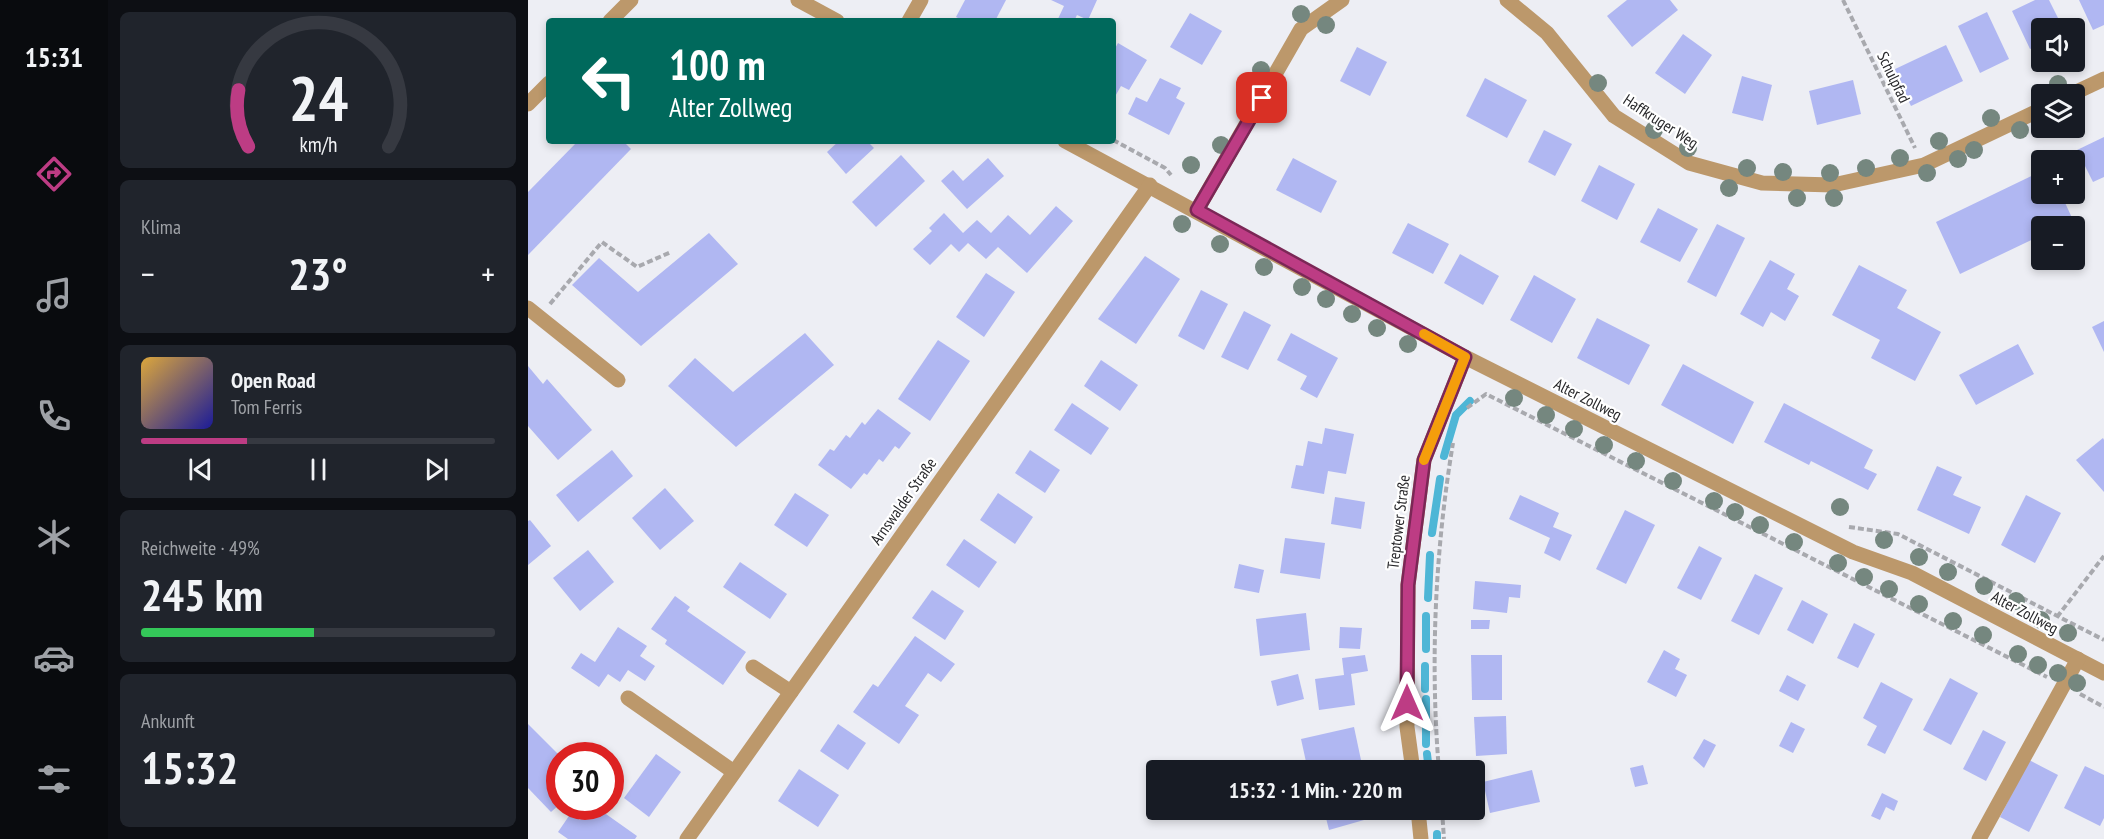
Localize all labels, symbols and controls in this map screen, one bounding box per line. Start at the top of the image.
map controls [2031,18,2085,270]
button: sound [2031,18,2085,72]
text: 100 m [669,37,766,92]
text: 15:31 [25,40,83,74]
icon: left [570,42,648,120]
street label: Schulpfad [1873,48,1915,106]
text: 24 [288,57,348,138]
pin [1236,72,1287,123]
icon: arrive [1245,81,1278,114]
button: layers [2031,84,2085,138]
street label: Haffkruger Weg [1620,89,1702,153]
text: Alter Zollweg [669,90,792,124]
text: km/h [299,130,337,158]
button: + [2031,150,2085,204]
icon: directions [33,153,75,195]
text: Klima [141,214,181,240]
button: − [2031,216,2085,270]
text: 23° [288,244,348,302]
text: − [141,252,155,295]
text: + [481,252,495,295]
icon: music [33,274,75,316]
text: Open Road [231,366,316,394]
street label: Alter Zollweg [1551,373,1625,425]
text: Tom Ferris [231,394,302,420]
icon: phone [33,395,75,437]
icon: previous [184,453,217,486]
icon: pause [302,453,335,486]
icon: next [420,453,453,486]
street label: Arnswalder Straße [866,454,940,548]
street label: Treptower Straße [1382,474,1414,570]
icon: climate [33,516,75,558]
text: Reichweite · 49% [141,535,260,561]
text: 245 km [141,565,263,623]
street label: Alter Zollweg [1988,586,2062,638]
icon: car [33,637,75,679]
position arrow [1375,671,1439,735]
text: Ankunft [141,708,195,734]
text: 15:32 [141,738,238,796]
speed limit sign: 30 [546,742,624,820]
icon: filters [33,758,75,800]
text: 15:32 · 1 Min. · 220 m [1229,776,1402,804]

